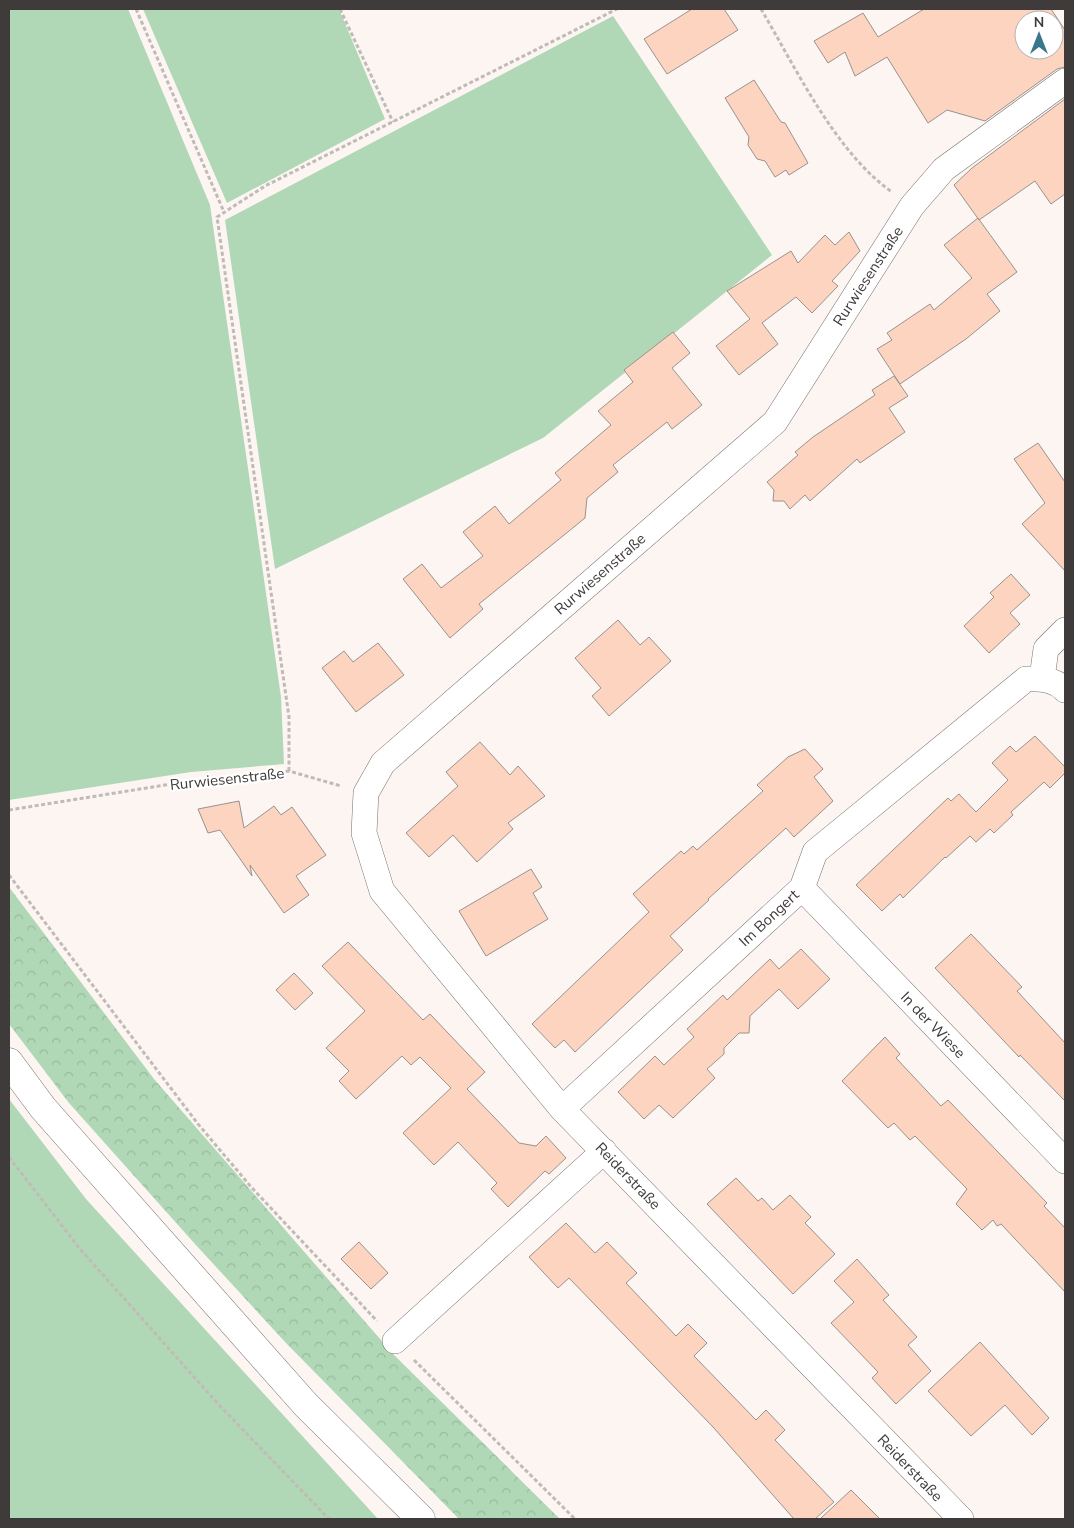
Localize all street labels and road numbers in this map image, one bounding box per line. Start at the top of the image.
street label: Rurwiesenstraße [828,222,908,330]
street label: Rurwiesenstraße [550,529,650,619]
street label: Rurwiesenstraße [169,763,285,795]
street label: Im Bongert [735,884,804,951]
street label: In der Wiese [896,987,970,1063]
street label: Reiderstraße [591,1138,665,1214]
street label: Reiderstraße [873,1430,947,1506]

